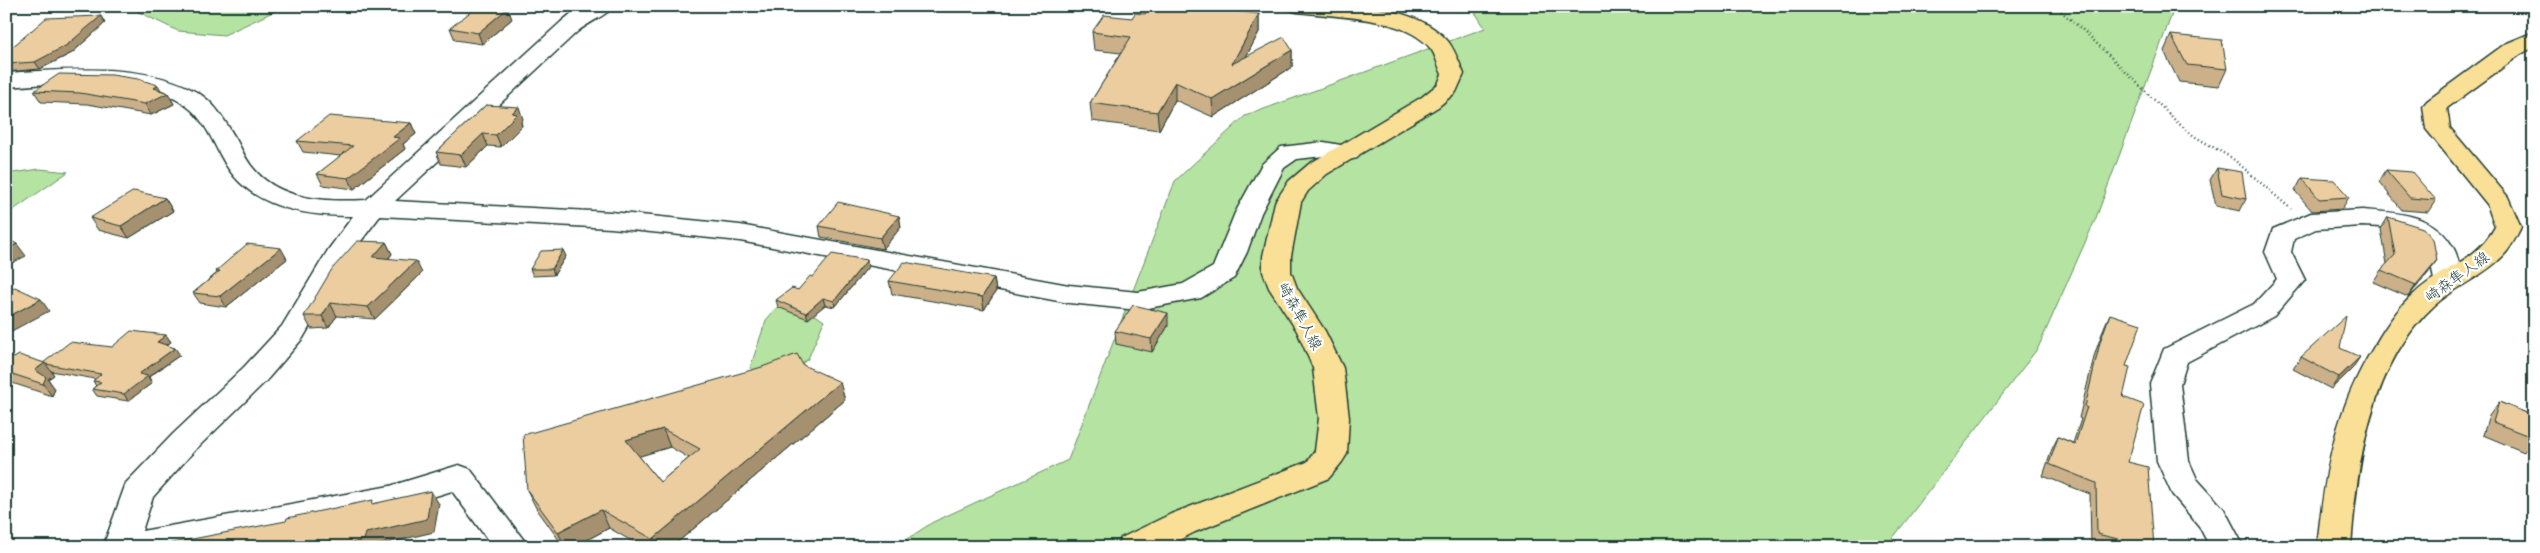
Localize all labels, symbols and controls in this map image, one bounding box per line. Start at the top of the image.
street label: 崎森隼人線 [2421,248,2493,306]
street label: 崎森隼人線 [1274,279,1326,353]

